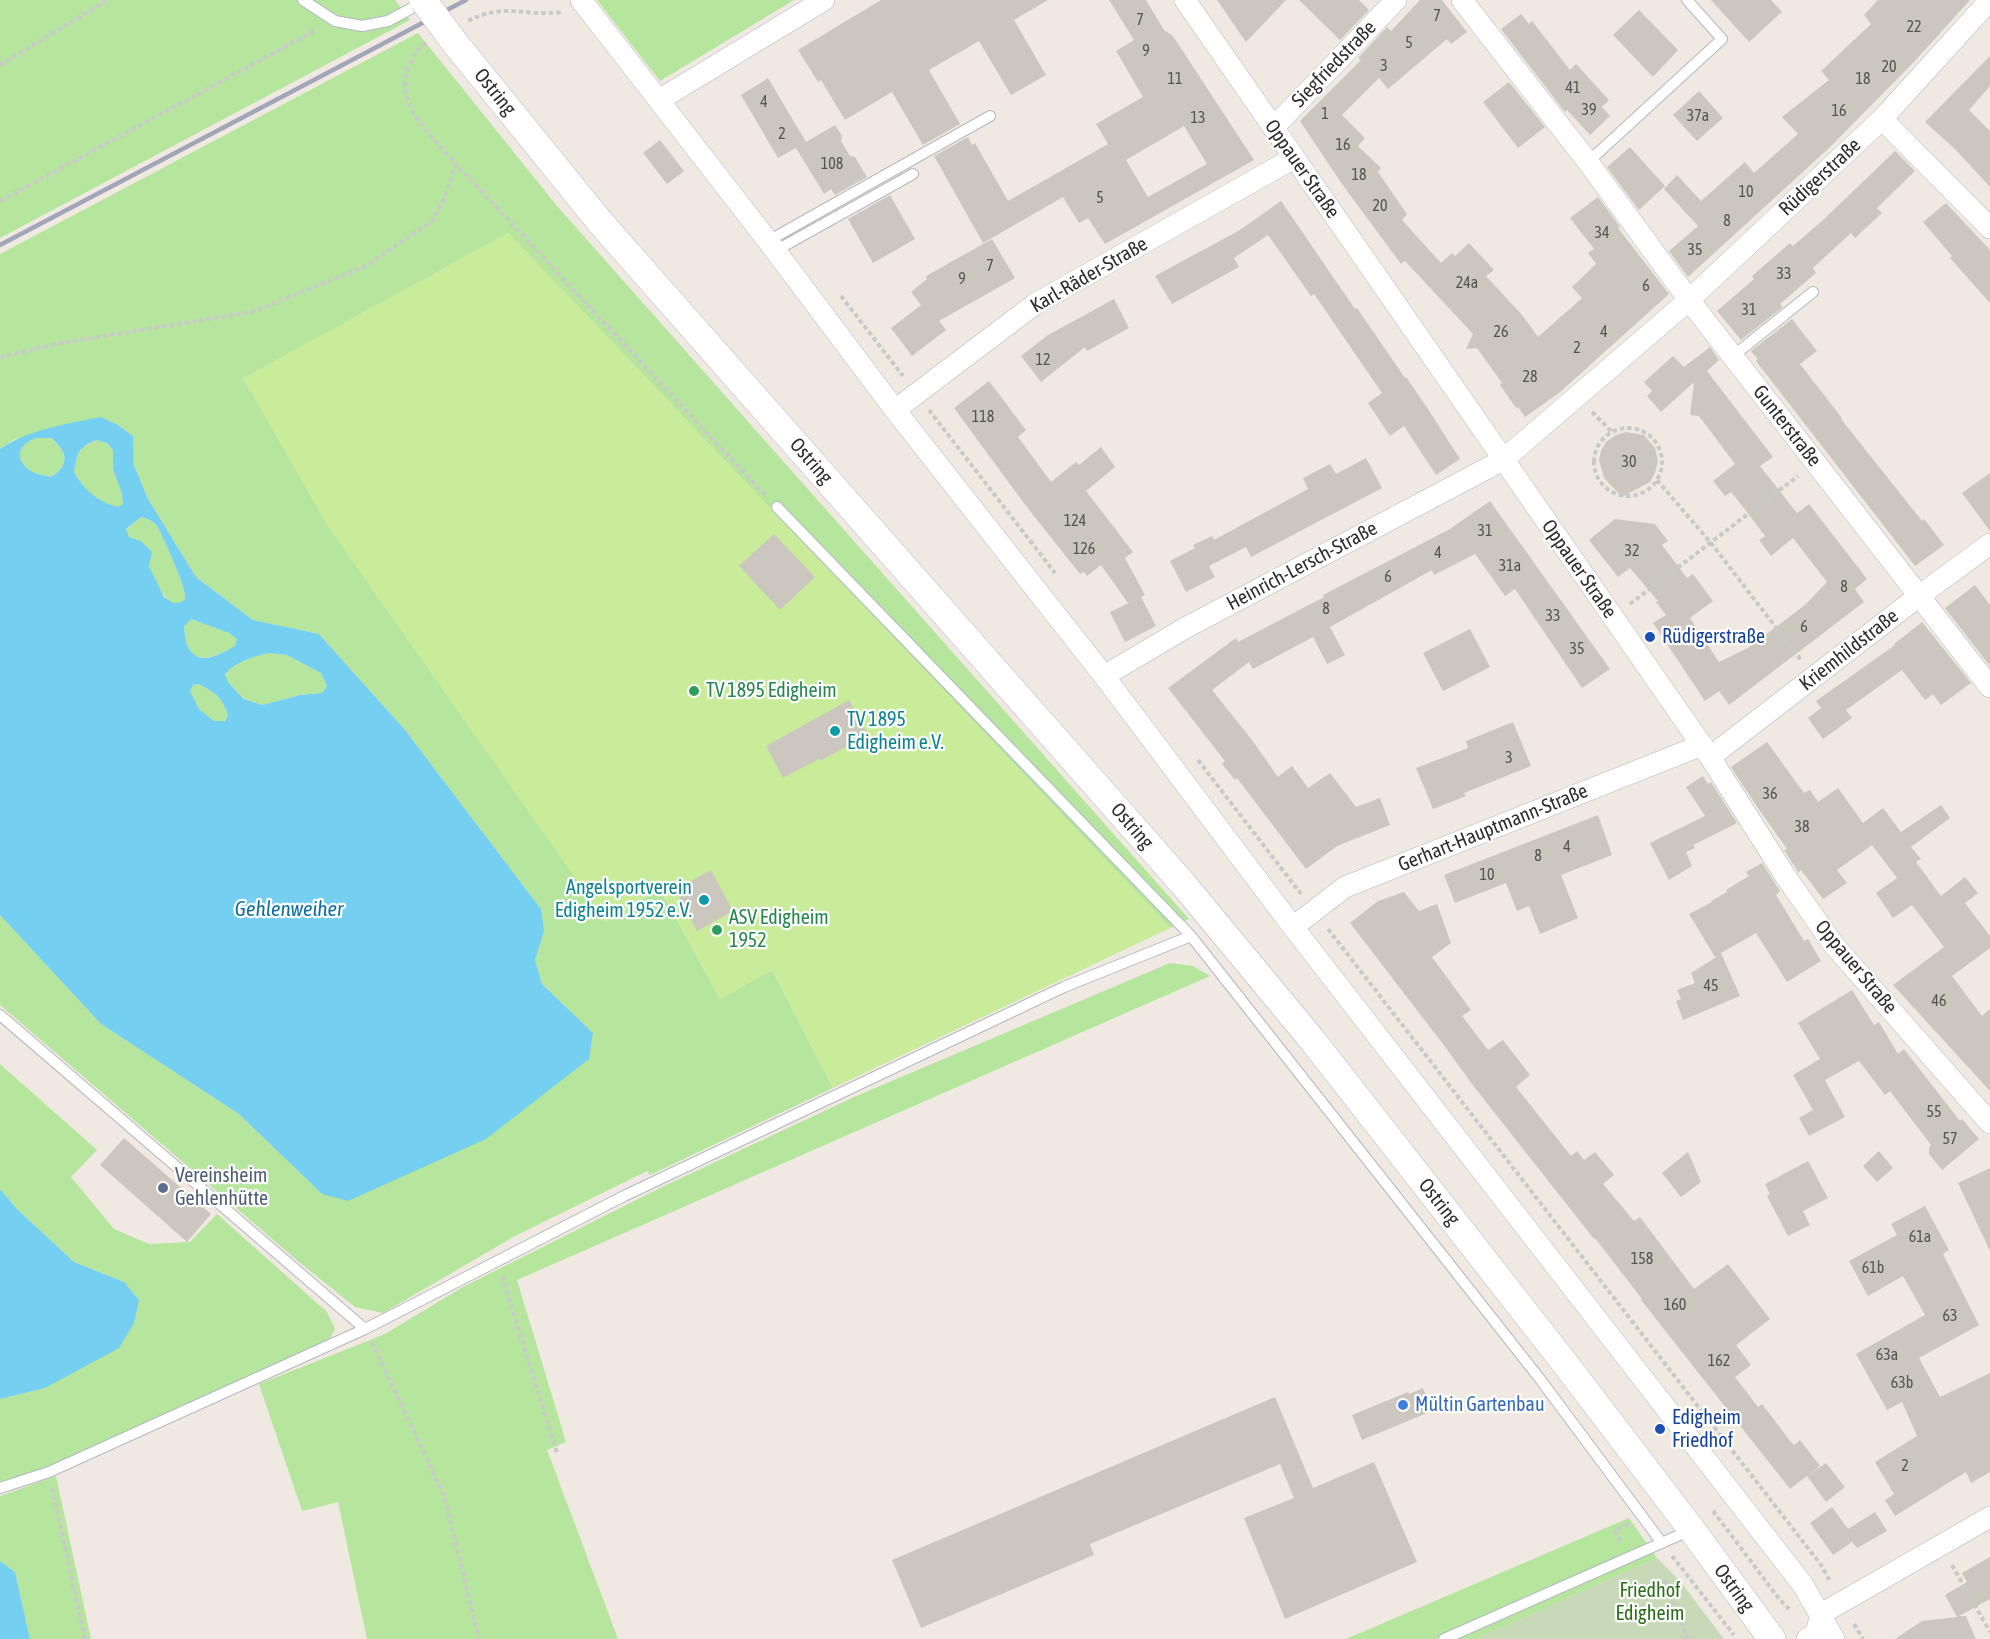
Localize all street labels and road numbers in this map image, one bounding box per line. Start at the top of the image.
street label: Siegfriedstraße [1287,16,1381,112]
street label: Ostring [469,64,521,120]
street label: Oppauer Straße [1259,115,1345,223]
street label: Rüdigerstraße [1774,133,1866,221]
street label: Karl-Räder-Straße [1026,232,1152,318]
street label: Gunterstraße [1748,381,1826,471]
street label: Ostring [784,433,838,489]
street label: Oppauer Straße [1536,515,1622,623]
street label: Heinrich-Lersch-Straße [1223,516,1381,616]
street label: Kriemhildstraße [1795,604,1903,696]
street label: Gerhart-Hauptmann-Straße [1395,779,1591,877]
street label: Ostring [1105,798,1159,854]
street label: Oppauer Straße [1810,915,1902,1019]
street label: Ostring [1413,1174,1465,1230]
street label: Ostring [1709,1559,1759,1617]

